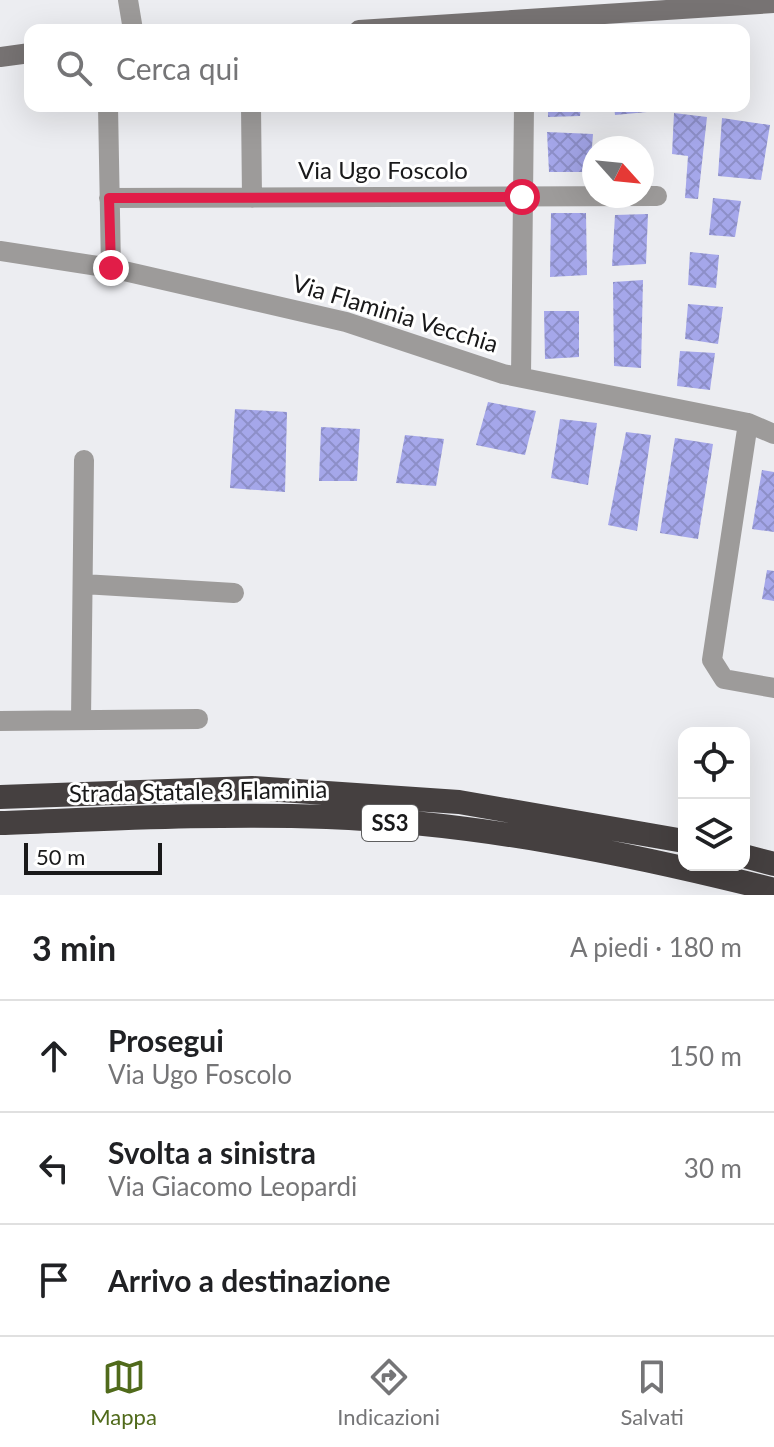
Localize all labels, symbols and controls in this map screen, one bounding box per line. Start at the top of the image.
search box [24,24,750,112]
icon: search [52,46,96,90]
text: Cerca qui [116,50,240,86]
north arrow [582,136,654,208]
street label: Via Ugo Foscolo [298,155,468,184]
route start [504,179,540,215]
route end [93,250,129,286]
street label: Via Flaminia Vecchia [289,267,502,358]
map controls [678,727,750,871]
button: locate [678,727,750,799]
street label: Strada Statale 3 Flaminia [68,774,327,807]
button: layers [678,799,750,871]
road number: SS3 [362,805,418,841]
scale bar [24,839,162,875]
text: 50 m [36,843,85,870]
text: 3 min [32,927,116,968]
text: A piedi · 180 m [570,931,742,963]
text: Prosegui [108,1022,224,1058]
icon: ahead [32,1034,76,1078]
text: 150 m [669,1040,742,1072]
text: Via Ugo Foscolo [108,1058,292,1090]
text: Svolta a sinistra [108,1134,316,1170]
icon: left [32,1146,76,1190]
text: 30 m [684,1152,742,1184]
text: Via Giacomo Leopardi [108,1170,357,1202]
icon: arrive [32,1258,76,1302]
text: Arrivo a destinazione [108,1262,390,1298]
tab: Mappa [90,1355,157,1430]
tab: Indicazioni [337,1355,440,1430]
tab: Salvati [620,1355,684,1430]

